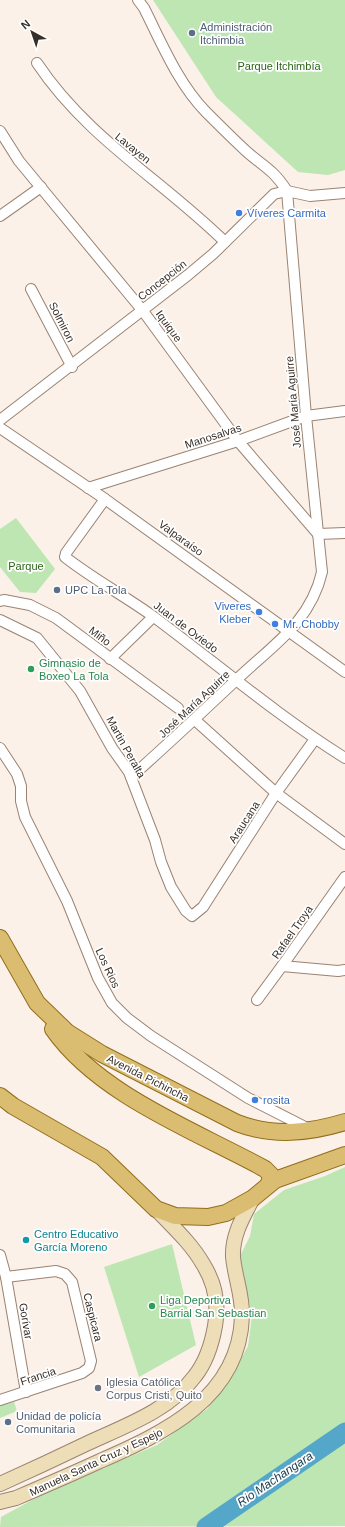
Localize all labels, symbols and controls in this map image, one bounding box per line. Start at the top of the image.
north arrow [12,12,52,52]
text: N [19,17,33,31]
place label: Administración Itchimbia [200,21,272,46]
marker: Administración Itchimbia [187,28,197,38]
park label: Parque Itchimbía [237,60,321,72]
street label: Lavayen [113,130,153,166]
place label: Víveres Carmita [247,207,327,219]
marker: Víveres Carmita [234,208,244,218]
street label: Concepción [135,257,189,303]
street label: Solmiron [47,300,77,344]
street label: Iquique [154,308,184,344]
street label: José María Aguirre [283,355,303,449]
street label: Manosalvas [183,421,243,451]
street label: Valparaíso [157,518,205,558]
park label: Parque [8,560,44,572]
place label: UPC La Tola [65,584,127,596]
marker: UPC La Tola [52,585,62,595]
street label: Juan de Oviedo [152,599,220,655]
place label: Viveres Kleber [215,600,251,625]
marker: Viveres Kleber [254,607,264,617]
place label: Mr. Chobby [283,618,340,630]
marker: Mr. Chobby [270,619,280,629]
street label: Miño [87,624,113,648]
place label: Gimnasio de Boxeo La Tola [39,657,109,682]
marker: Gimnasio de Boxeo La Tola [26,664,36,674]
street label: José María Aguirre [156,668,232,740]
street label: Martin Peralta [104,714,148,781]
street label: Araucana [226,798,262,845]
street label: Rafael Troya [269,902,315,961]
street label: Los Rios [94,946,123,990]
street label: Avenida Pichincha [105,1052,192,1104]
place label: rosita [263,1094,291,1106]
marker: rosita [250,1095,260,1105]
place label: Centro Educativo García Moreno [34,1228,118,1253]
marker: Centro Educativo García Moreno [21,1235,31,1245]
street label: Caspicara [81,1292,105,1343]
place label: Liga Deportiva Barrial San Sebastian [160,1294,266,1319]
marker: Liga Deportiva Barrial San Sebastian [147,1301,157,1311]
street label: Gorívar [17,1302,35,1340]
street label: Francia [19,1364,58,1387]
place label: Iglesia Católica Corpus Cristi, Quito [106,1376,202,1401]
marker: Iglesia Católica Corpus Cristi, Quito [93,1383,103,1393]
place label: Unidad de policía Comunitaria [16,1410,102,1435]
marker: Unidad de policía Comunitaria [3,1417,13,1427]
street label: Manuela Santa Cruz y Espejo [28,1426,164,1498]
water label: Rio Machangara [235,1448,316,1509]

